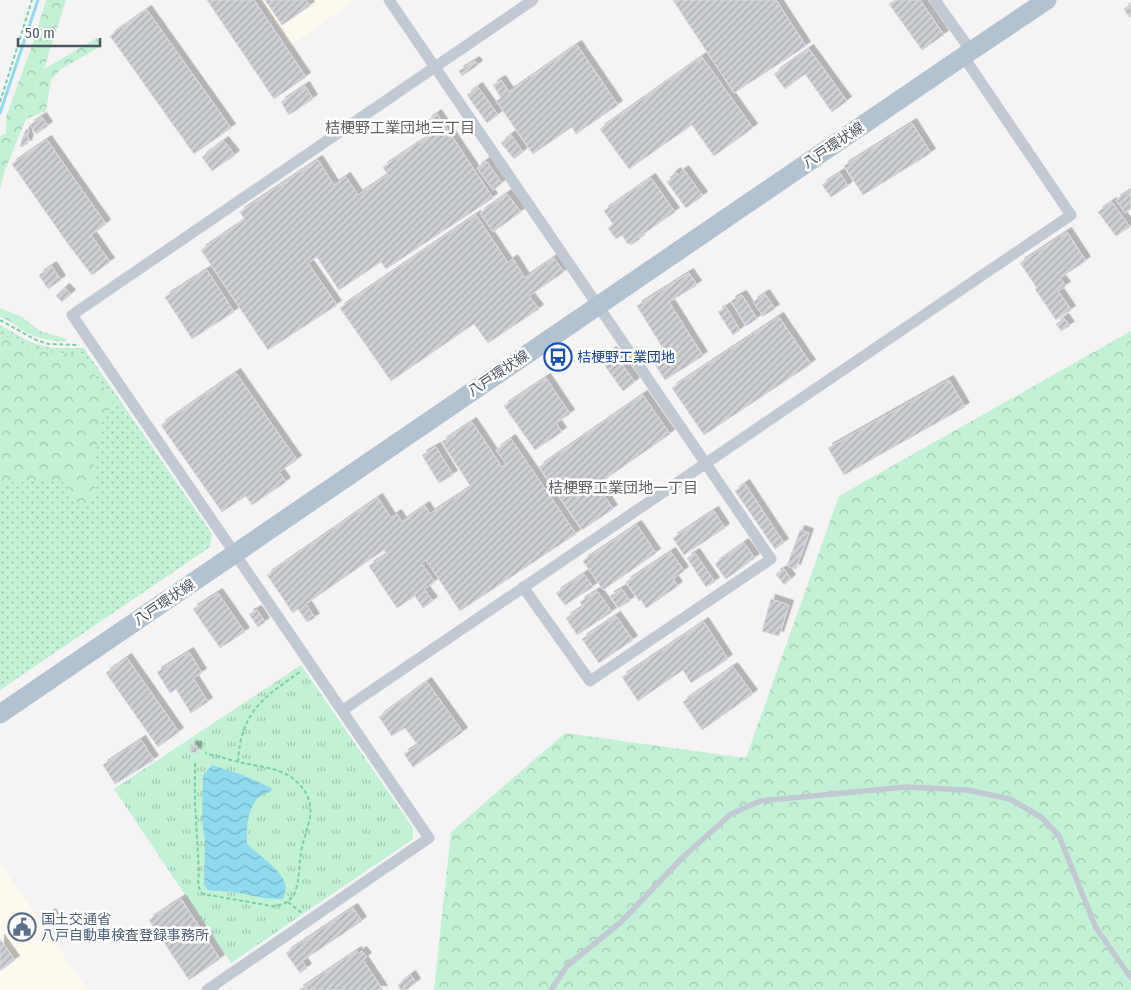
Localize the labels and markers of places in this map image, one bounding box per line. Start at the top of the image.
bus stop icon: 桔梗野工業団地 [543,342,573,372]
place label: 桔梗野工業団地 [577,349,675,366]
place label: 国土交通省 八戸自動車検査登録事務所 [41,911,209,944]
public building icon: 国土交通省 八戸自動車検査登録事務所 [7,912,37,942]

